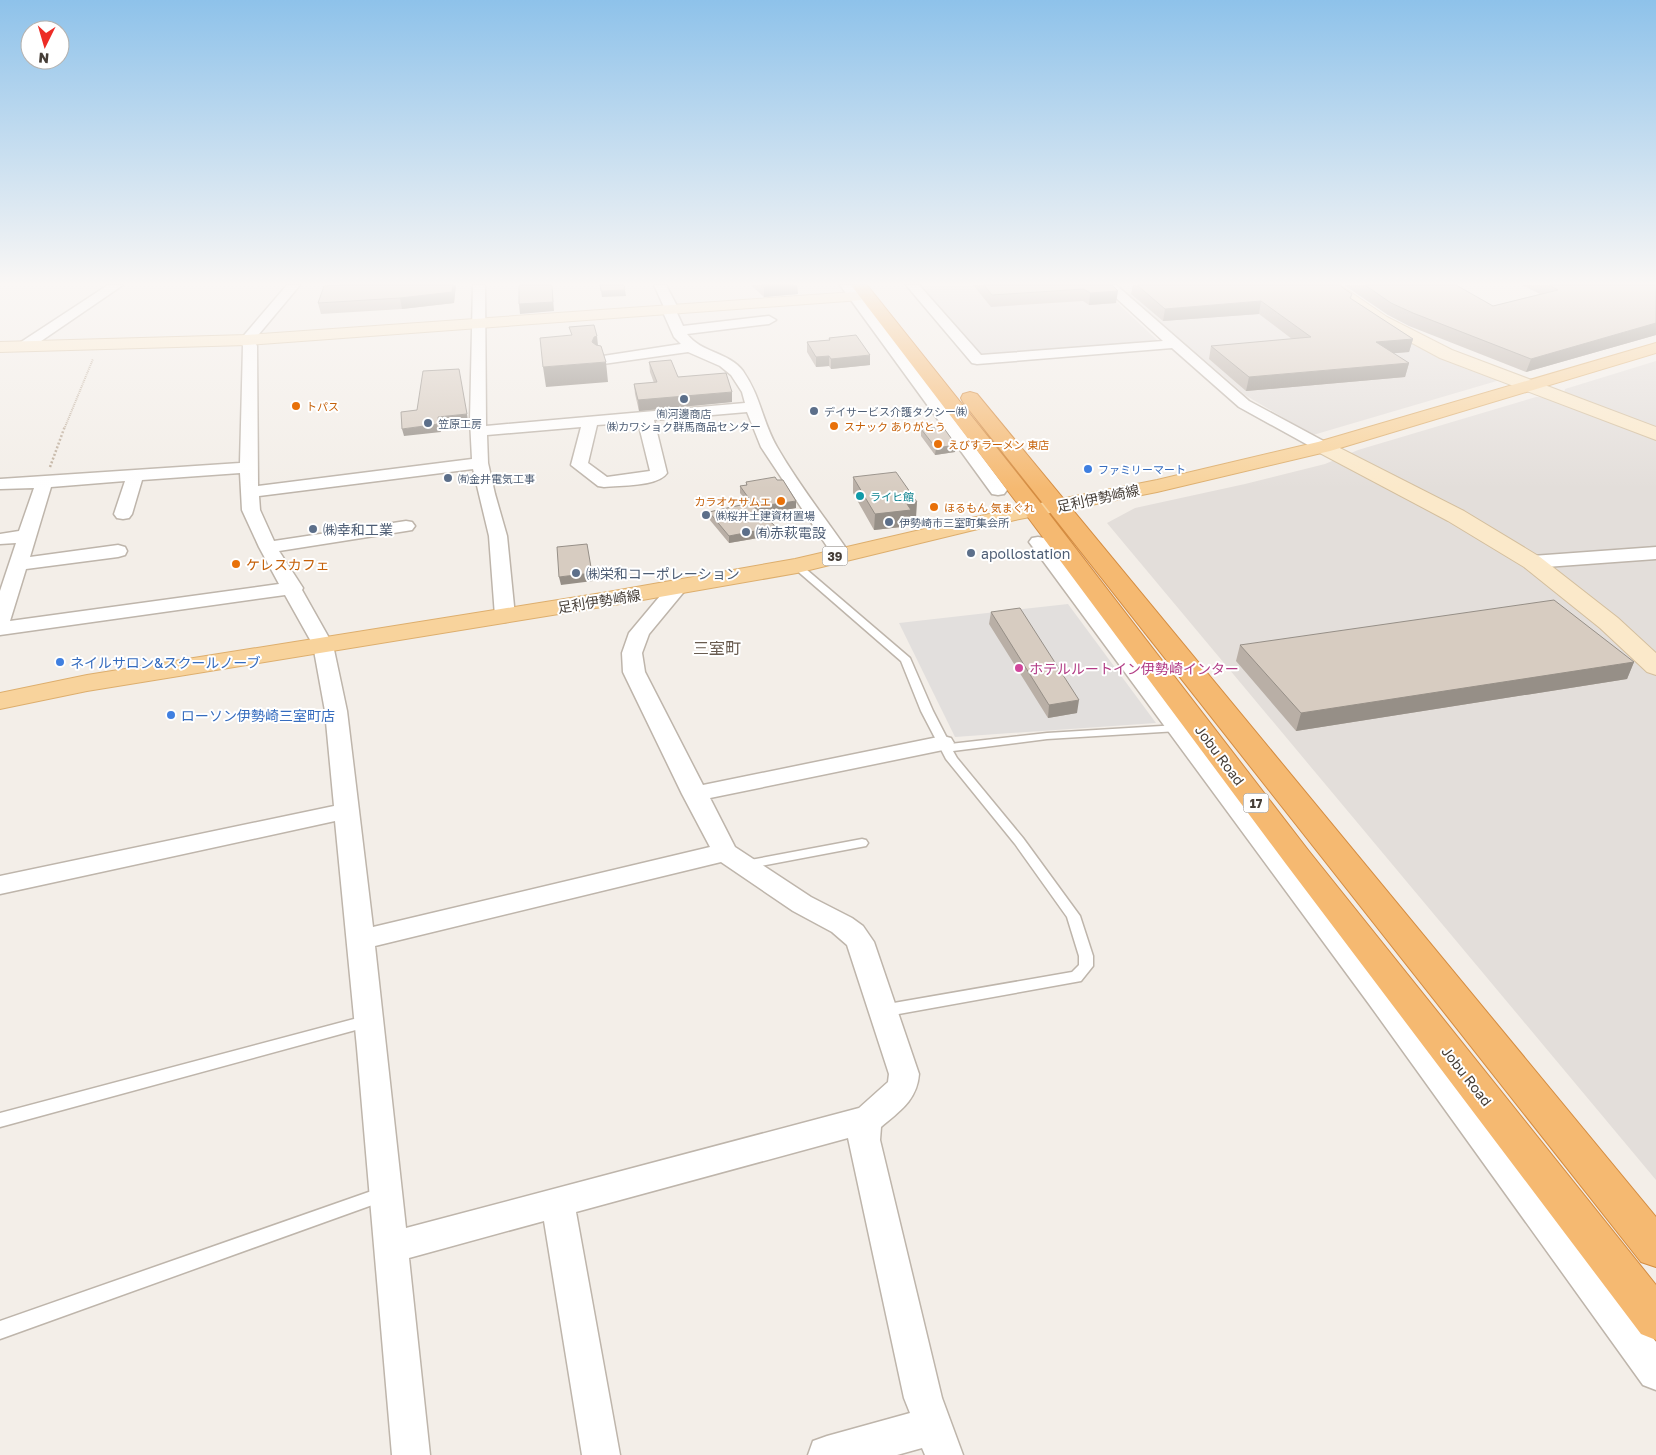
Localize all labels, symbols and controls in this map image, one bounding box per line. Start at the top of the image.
north arrow [20,20,70,70]
text: N [38,50,50,67]
marker: ㈲河邊商店 ㈱カワショク群馬商品センター [678,393,690,405]
marker: トパス [290,400,302,412]
place label: トパス [306,400,339,413]
marker: デイサービス介護タクシー㈱ [808,405,820,417]
place label: デイサービス介護タクシー㈱ [824,405,967,418]
place label: ㈲河邊商店 ㈱カワショク群馬商品センター [607,407,761,433]
marker: 笠原工房 [422,417,434,429]
place label: 笠原工房 [438,417,482,430]
marker: スナック ありがとう [828,420,840,432]
place label: スナック ありがとう [844,420,946,433]
marker: えびすラーメン 東店 [932,438,944,450]
place label: えびすラーメン 東店 [948,438,1049,451]
marker: ファミリーマート [1082,463,1094,475]
place label: ファミリーマート [1098,463,1186,476]
marker: ㈲金井電気工事 [442,472,454,484]
place label: ㈲金井電気工事 [458,472,535,485]
street label: 足利伊勢崎線 [1055,481,1141,515]
marker: ライヒ館 [854,490,866,502]
place label: ライヒ館 [870,490,914,503]
place label: カラオケサムエ [694,495,771,508]
marker: カラオケサムエ [775,495,787,507]
marker: ほるもん 気まぐれ [928,501,940,513]
place label: ほるもん 気まぐれ [944,501,1035,514]
marker: ㈱桜井土建資材置場 [700,509,712,521]
place label: ㈱桜井土建資材置場 [716,509,815,522]
marker: 伊勢崎市三室町集会所 [883,516,895,528]
place label: 伊勢崎市三室町集会所 [899,516,1010,529]
place label: ㈱幸和工業 [323,521,393,538]
marker: ㈱幸和工業 [307,523,319,535]
place label: ㈲赤萩電設 [756,524,826,541]
marker: ㈲赤萩電設 [740,526,752,538]
place label: apollostation [981,545,1070,562]
road number: 39 [822,546,848,566]
marker: apollostation [965,547,977,559]
place label: ケレスカフェ [246,556,330,573]
marker: ケレスカフェ [230,558,242,570]
place label: ㈱栄和コーポレーション [586,565,740,582]
marker: ㈱栄和コーポレーション [570,567,582,579]
street label: 足利伊勢崎線 [556,586,642,616]
district label: 三室町 [693,638,741,658]
place label: ネイルサロン&スクールノーブ [70,654,261,671]
marker: ネイルサロン&スクールノーブ [54,656,66,668]
place label: ホテルルートイン伊勢崎インター [1029,660,1239,677]
marker: ホテルルートイン伊勢崎インター [1013,662,1025,674]
place label: ローソン伊勢崎三室町店 [181,707,335,724]
marker: ローソン伊勢崎三室町店 [165,709,177,721]
street label: Jobu Road [1192,722,1248,788]
road number: 17 [1244,794,1268,812]
street label: Jobu Road [1438,1043,1496,1109]

